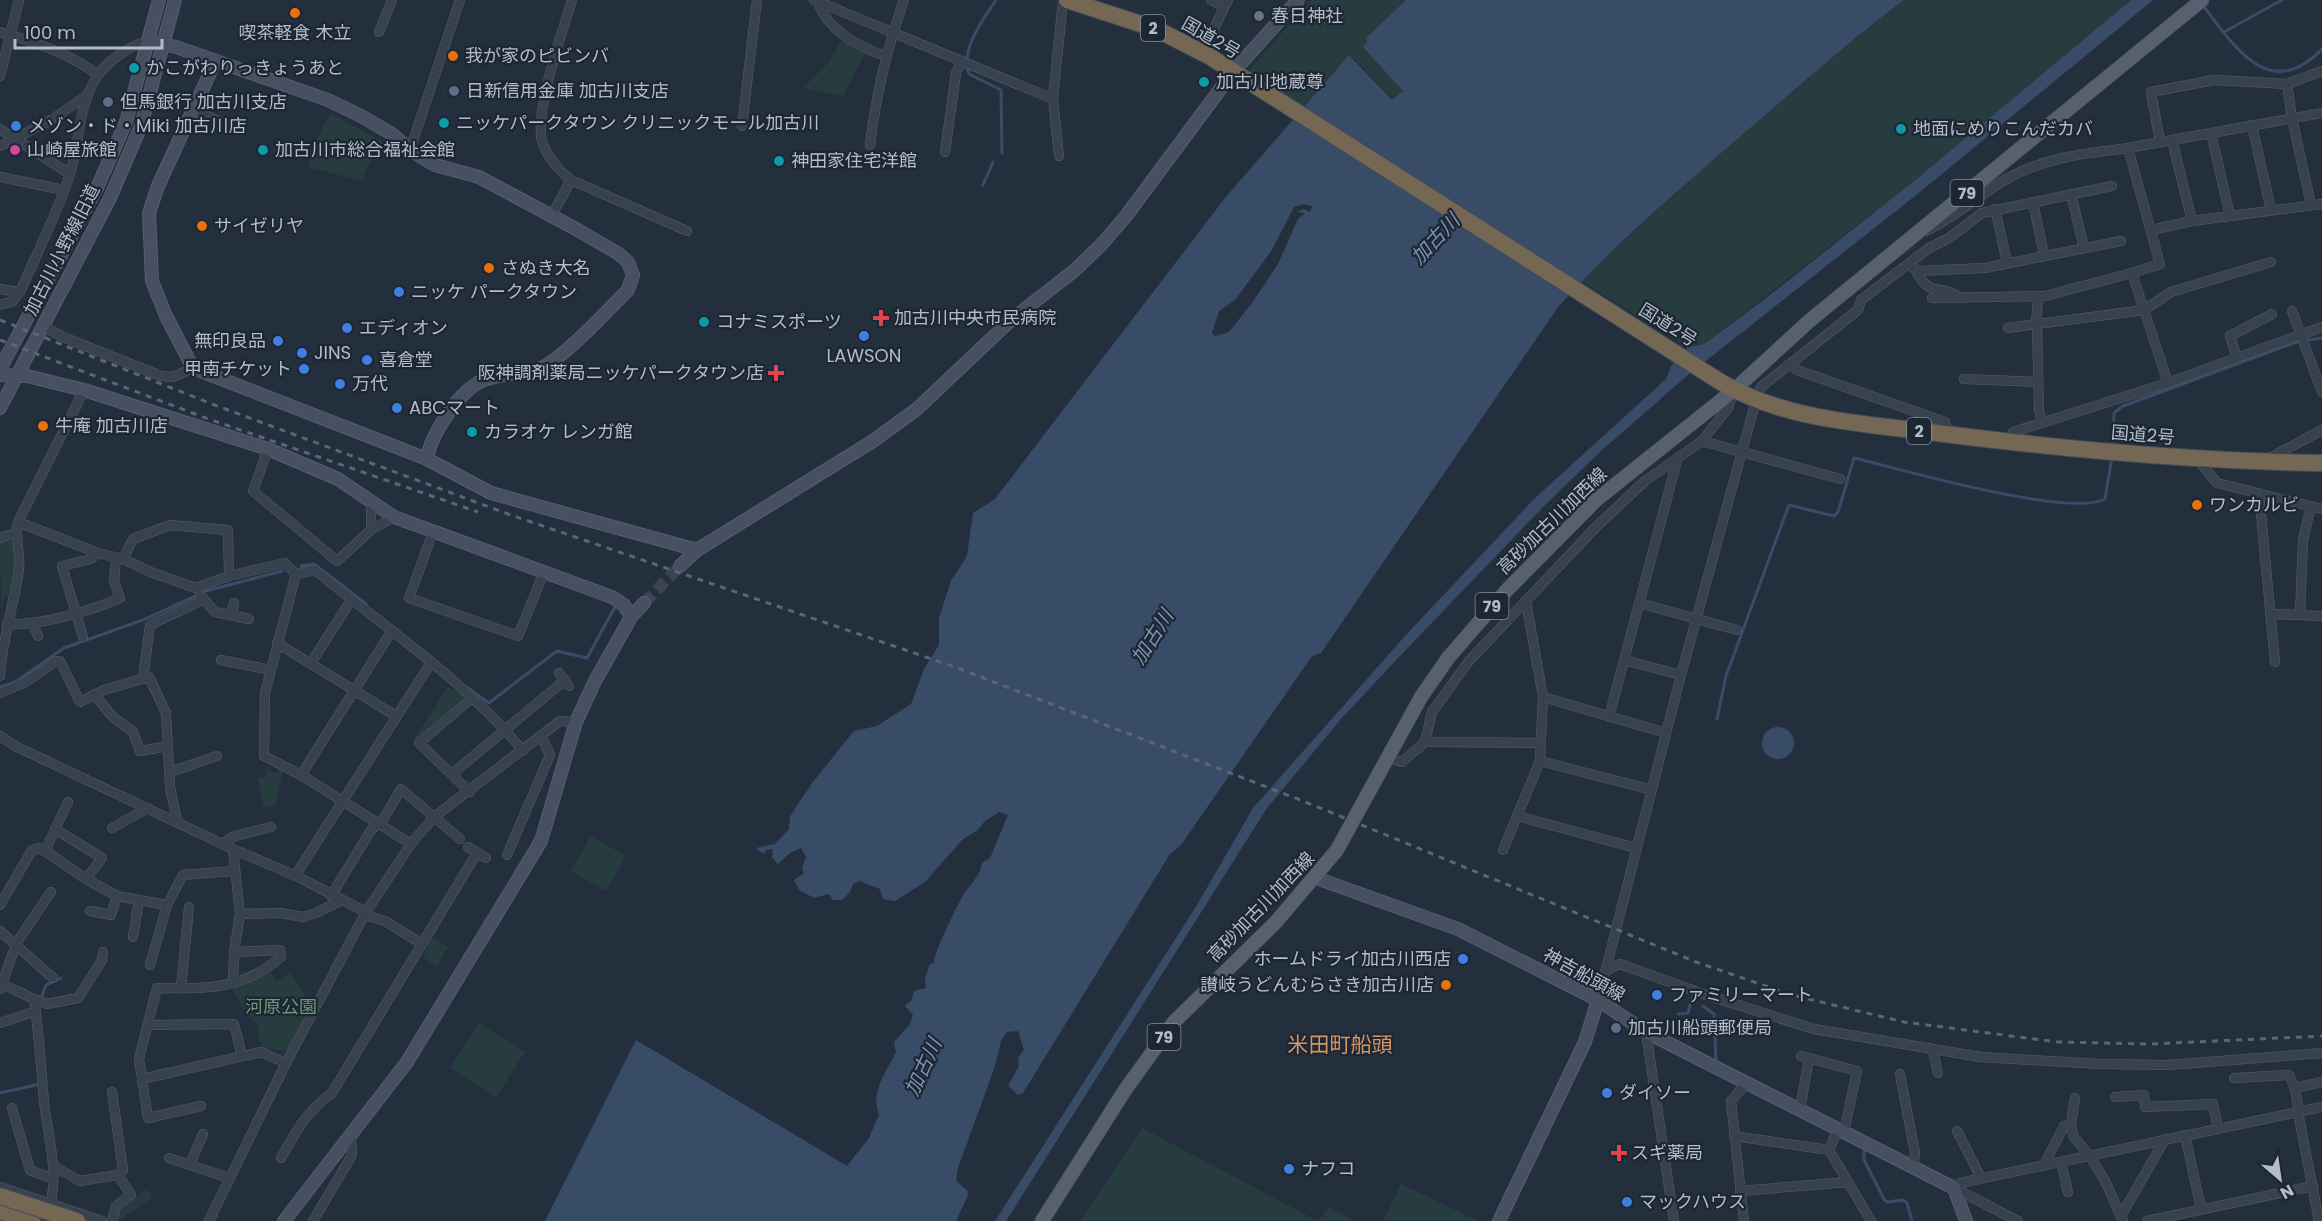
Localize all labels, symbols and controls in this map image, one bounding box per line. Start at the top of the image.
place label: 春日神社 [1271,3,1343,28]
marker: 喫茶軽食 木立 [288,6,302,20]
marker: 春日神社 [1252,9,1266,23]
street label: 国道2号 [1177,11,1245,64]
scale bar [15,12,162,50]
road number: 2 [1141,15,1165,41]
text: 100 m [24,20,76,45]
place label: 喫茶軽食 木立 [239,20,351,45]
place label: 我が家のピビンバ [465,43,609,68]
marker: 我が家のピビンバ [446,49,460,63]
place label: かこがわりっきょうあと [146,55,344,80]
marker: かこがわりっきょうあと [127,61,141,75]
place label: 加古川地蔵尊 [1216,69,1324,94]
marker: 加古川地蔵尊 [1197,75,1211,89]
place label: 日新信用金庫 加古川支店 [466,78,669,103]
marker: 日新信用金庫 加古川支店 [447,84,461,98]
place label: 但馬銀行 加古川支店 [120,89,287,114]
marker: 但馬銀行 加古川支店 [101,95,115,109]
place label: ニッケパークタウン クリニックモール加古川 [456,110,819,135]
place label: メゾン・ド・Miki 加古川店 [28,113,246,138]
marker: ニッケパークタウン クリニックモール加古川 [437,116,451,130]
place label: 地面にめりこんだカバ [1913,116,2093,141]
marker: メゾン・ド・Miki 加古川店 [9,119,23,133]
marker: 地面にめりこんだカバ [1894,122,1908,136]
place label: 山崎屋旅館 [27,137,117,162]
place label: 加古川市総合福祉会館 [275,137,455,162]
marker: 山崎屋旅館 [8,143,22,157]
marker: 加古川市総合福祉会館 [256,143,270,157]
place label: 神田家住宅洋館 [791,148,917,173]
marker: 神田家住宅洋館 [772,154,786,168]
street label: 加古川小野線旧道 [18,180,105,320]
road number: 79 [1950,180,1984,206]
water label: 加古川 [1404,206,1467,270]
place label: サイゼリヤ [214,213,304,238]
marker: サイゼリヤ [195,219,209,233]
place label: さぬき大名 [501,255,591,280]
marker: さぬき大名 [482,261,496,275]
place label: ニッケ パークタウン [411,279,577,304]
marker: ニッケ パークタウン [392,285,406,299]
street label: 国道2号 [1634,297,1702,352]
place label: 加古川中央市民病院 [894,305,1056,330]
place label: コナミスポーツ [716,309,842,334]
marker: 加古川中央市民病院 [872,309,890,327]
place label: エディオン [359,315,448,340]
marker: コナミスポーツ [697,315,711,329]
marker: エディオン [340,321,354,335]
place label: 無印良品 [194,328,266,353]
marker: LAWSON [857,329,871,343]
marker: 無印良品 [271,334,285,348]
place label: JINS [314,340,351,365]
place label: LAWSON [827,343,901,368]
marker: JINS [295,346,309,360]
place label: 喜倉堂 [379,347,433,372]
marker: 喜倉堂 [360,353,374,367]
place label: 甲南チケット [184,356,292,381]
place label: 阪神調剤薬局ニッケパークタウン店 [477,360,764,385]
marker: 甲南チケット [297,362,311,376]
marker: 阪神調剤薬局ニッケパークタウン店 [769,366,783,380]
place label: 万代 [352,371,388,396]
marker: 万代 [333,377,347,391]
place label: ABCマート [409,395,500,420]
marker: ABCマート [390,401,404,415]
place label: 牛庵 加古川店 [55,413,168,438]
road number: 2 [1907,418,1931,444]
marker: 牛庵 加古川店 [36,419,50,433]
place label: カラオケ レンガ館 [484,419,633,444]
street label: 国道2号 [2110,419,2176,450]
marker: カラオケ レンガ館 [465,425,479,439]
street label: 高砂加古川加西線 [1491,462,1612,580]
place label: ワンカルビ [2209,492,2299,517]
marker: ワンカルビ [2190,498,2204,512]
road number: 79 [1476,593,1508,619]
water label: 加古川 [1124,602,1181,670]
street label: 高砂加古川加西線 [1202,846,1320,967]
street label: 神吉船頭線 [1539,942,1630,1007]
place label: ホームドライ加古川西店 [1254,946,1451,971]
marker: ホームドライ加古川西店 [1456,952,1470,966]
place label: 讃岐うどんむらさき加古川店 [1200,972,1434,997]
marker: 讃岐うどんむらさき加古川店 [1439,978,1453,992]
place label: ファミリーマート [1669,982,1813,1007]
marker: ファミリーマート [1650,988,1664,1002]
park label: 河原公園 [245,994,317,1019]
place label: 加古川船頭郵便局 [1628,1015,1772,1040]
marker: 加古川船頭郵便局 [1609,1021,1623,1035]
road number: 79 [1148,1024,1180,1050]
district label: 米田町船頭 [1288,1030,1393,1059]
water label: 加古川 [898,1032,949,1100]
place label: ダイソー [1619,1080,1691,1105]
marker: ダイソー [1600,1086,1614,1100]
place label: スギ薬局 [1631,1140,1703,1165]
marker: スギ薬局 [1612,1146,1626,1160]
north arrow [2250,1149,2310,1209]
place label: ナフコ [1301,1156,1355,1181]
marker: ナフコ [1282,1162,1296,1176]
text: N [2276,1179,2298,1205]
place label: マックハウス [1639,1189,1746,1214]
marker: マックハウス [1620,1195,1634,1209]

